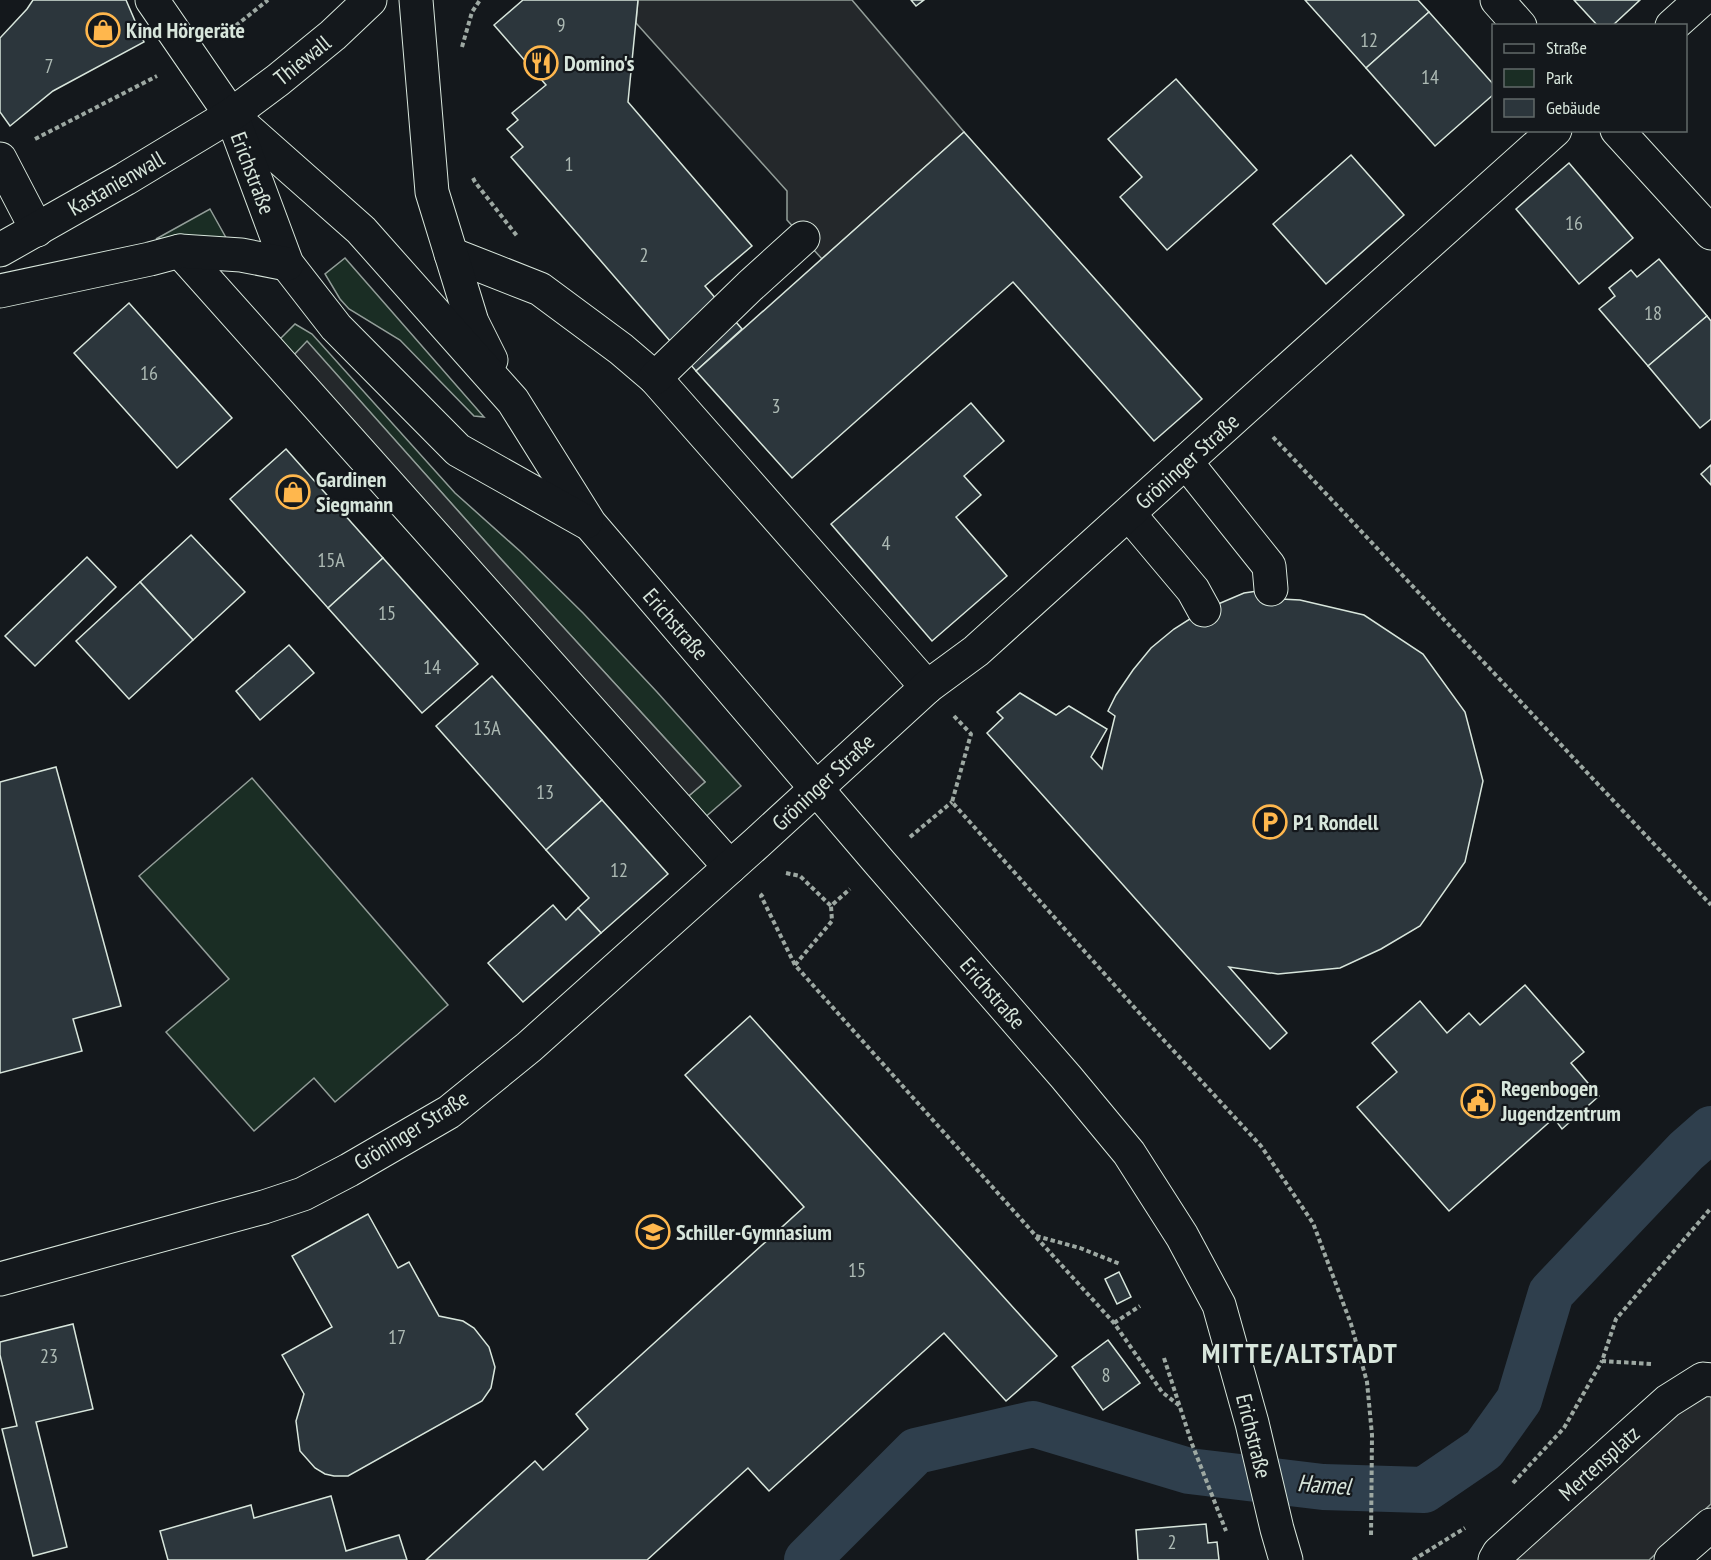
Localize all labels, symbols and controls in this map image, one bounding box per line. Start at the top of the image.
shop icon: Kind Hörgeräte [85,12,121,48]
house number: 9 [557,12,566,38]
place label: Kind Hörgeräte [126,16,245,44]
legend [1492,24,1687,132]
house number: 12 [1360,27,1378,53]
street label: Thiewall [268,28,337,91]
text: Straße [1546,36,1587,59]
restaurant icon: Domino's [523,45,559,81]
place label: Domino's [564,49,635,77]
house number: 7 [45,53,54,79]
house number: 14 [1421,64,1439,90]
text: Park [1546,66,1573,89]
text: Gebäude [1546,96,1600,119]
street label: Erichstraße [225,128,281,218]
street label: Kastanienwall [63,144,170,222]
house number: 1 [565,151,574,177]
house number: 16 [1565,210,1583,236]
house number: 2 [640,242,649,268]
house number: 18 [1644,300,1662,326]
house number: 16 [140,360,158,386]
house number: 3 [772,393,781,419]
street label: Gröninger Straße [1129,407,1245,515]
place label: Gardinen Siegmann [316,465,393,518]
shop icon: Gardinen Siegmann [275,474,311,510]
house number: 4 [882,530,891,556]
house number: 15A [317,547,345,573]
street label: Erichstraße [637,582,715,666]
house number: 15 [378,600,396,626]
house number: 14 [423,654,441,680]
house number: 13A [473,715,501,741]
street label: Gröninger Straße [766,727,880,837]
house number: 13 [536,779,554,805]
parking icon: P1 Rondell [1252,804,1288,840]
place label: P1 Rondell [1293,808,1379,836]
house number: 12 [610,857,628,883]
street label: Erichstraße [954,951,1032,1035]
place label: Regenbogen Jugendzentrum [1500,1074,1621,1127]
public building icon: Regenbogen Jugendzentrum [1460,1083,1496,1119]
street label: Gröninger Straße [349,1084,473,1176]
school or university icon: Schiller-Gymnasium [635,1214,671,1250]
place label: Schiller-Gymnasium [676,1218,832,1246]
house number: 15 [848,1257,866,1283]
house number: 17 [388,1324,406,1350]
district label: MITTE/ALTSTADT [1202,1334,1398,1371]
house number: 23 [40,1343,58,1369]
house number: 8 [1102,1362,1111,1388]
street label: Erichstraße [1230,1391,1278,1481]
street label: Mertensplatz [1553,1419,1645,1507]
water label: Hamel [1296,1467,1354,1502]
house number: 2 [1168,1529,1177,1555]

